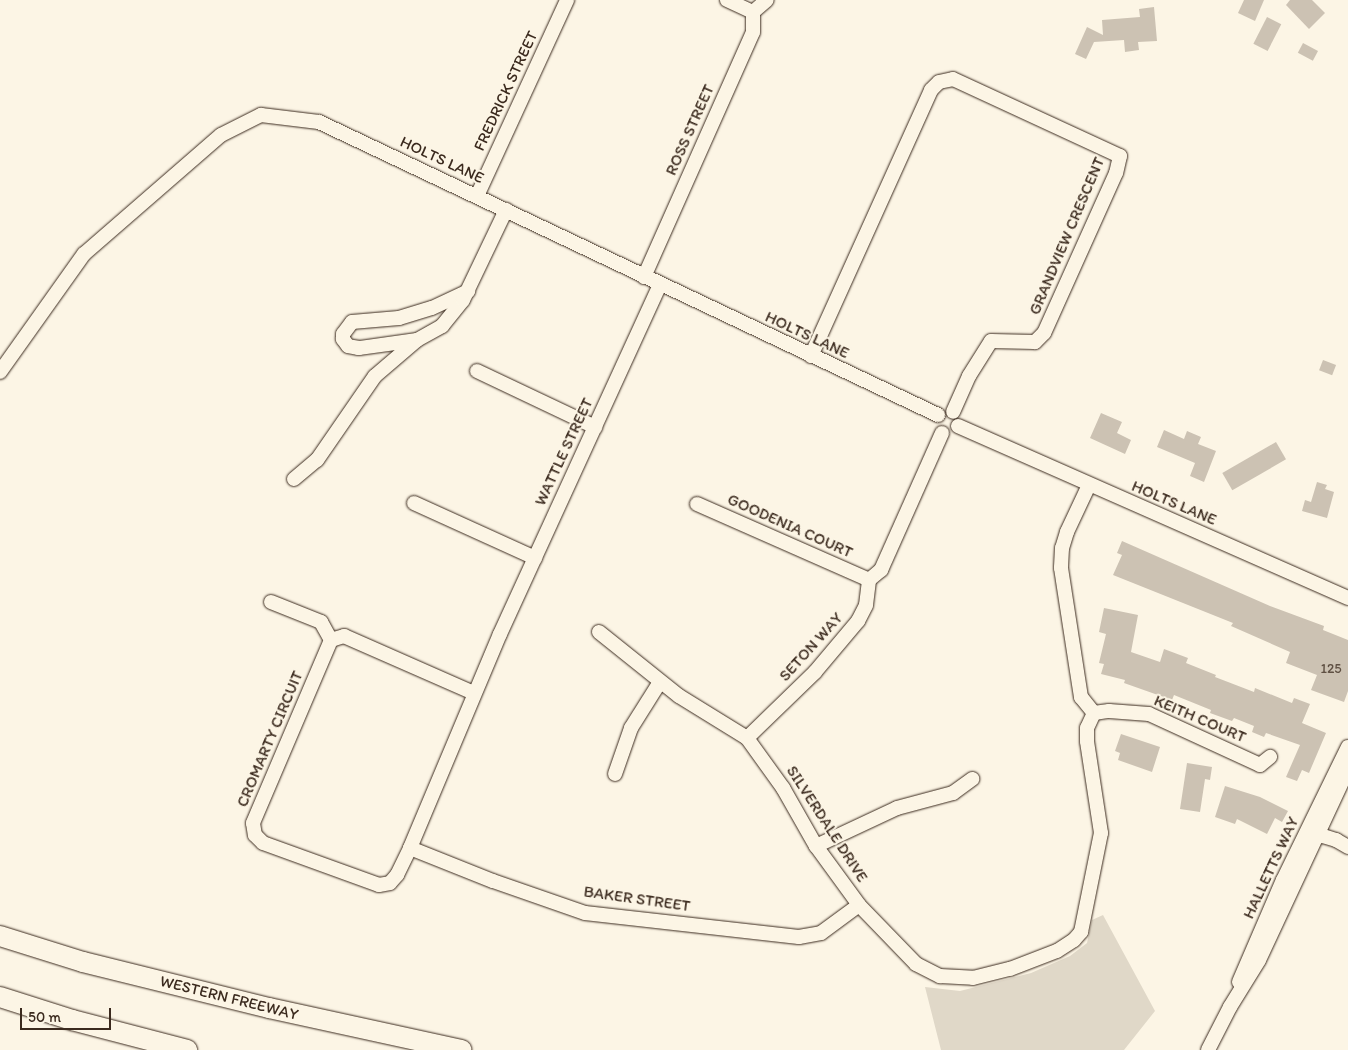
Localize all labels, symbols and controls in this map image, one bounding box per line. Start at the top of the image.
street label: FREDRICK STREET [470,28,542,154]
street label: ROSS STREET [661,82,719,178]
street label: HOLTS LANE [397,132,487,188]
street label: GRANDVIEW CRESCENT [1025,154,1109,318]
street label: HOLTS LANE [762,307,852,363]
street label: WATTLE STREET [531,395,597,509]
street label: HOLTS LANE [1129,477,1219,529]
street label: GOODENIA COURT [724,490,856,562]
street label: SETON WAY [775,609,847,685]
house number: 125 [1320,661,1342,677]
street label: CROMARTY CIRCUIT [232,667,308,811]
street label: KEITH COURT [1151,691,1249,747]
street label: SILVERDALE DRIVE [782,761,872,887]
street label: HALLETTS WAY [1239,814,1303,922]
street label: BAKER STREET [582,882,692,916]
street label: WESTERN FREEWAY [158,971,300,1025]
scale bar [22,998,114,1030]
text: 50 m [28,1008,61,1026]

